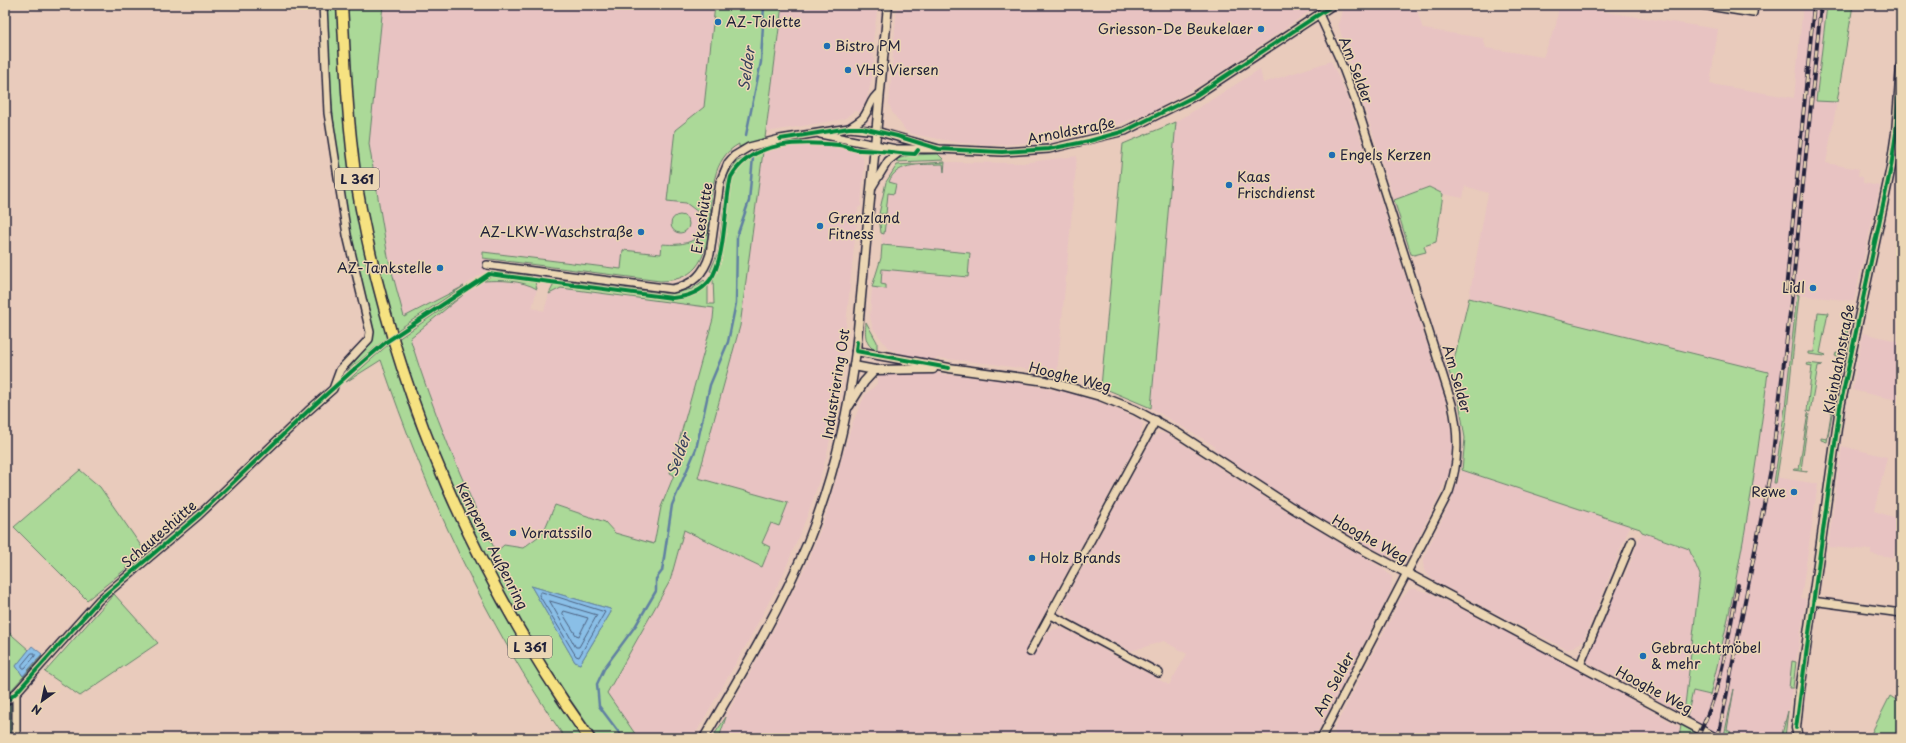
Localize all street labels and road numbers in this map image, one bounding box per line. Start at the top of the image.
street label: Am Selder [1334,33,1379,107]
street label: Arnoldstraße [1025,112,1117,149]
road number: L 361 [335,168,379,190]
street label: Erkeshütte [686,181,717,255]
street label: Kleinbahnstraße [1818,302,1859,416]
street label: Industriering Ost [816,327,855,441]
street label: Am Selder [1438,342,1477,416]
street label: Hooghe Weg [1027,356,1113,397]
street label: Kempener Außenring [451,479,534,613]
street label: Schauteshütte [116,495,201,572]
street label: Hooghe Weg [1328,509,1412,568]
road number: L 361 [508,636,552,658]
street label: Am Selder [1308,647,1360,720]
street label: Hooghe Weg [1612,661,1696,719]

